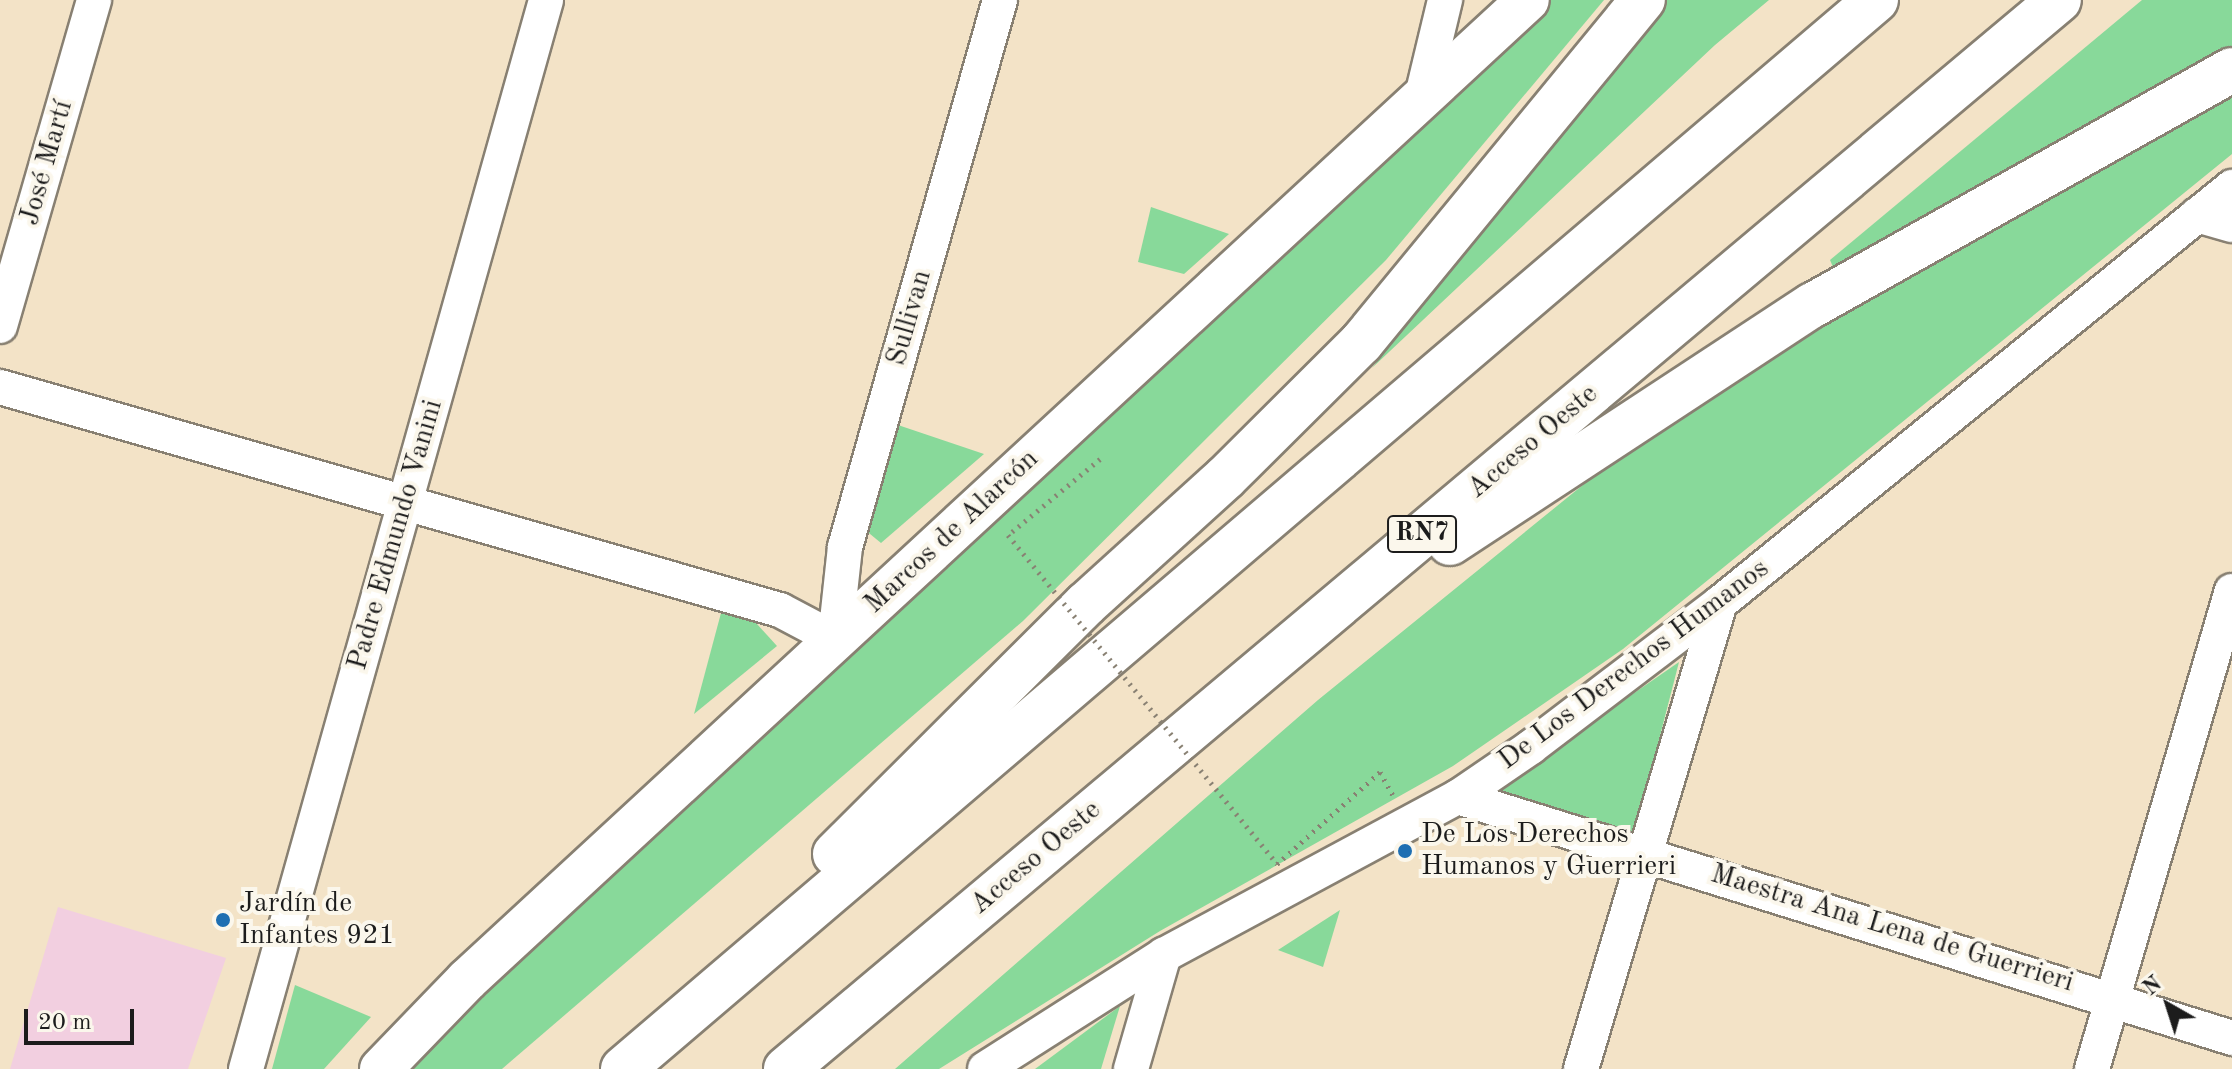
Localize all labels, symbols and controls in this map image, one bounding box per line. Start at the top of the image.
street label: José Martí [13,97,81,229]
street label: Sullivan [880,266,940,370]
street label: Acceso Oeste [1461,378,1605,506]
street label: Padre Edmundo Vanini [341,396,451,674]
street label: Marcos de Alarcón [858,443,1046,621]
road number: RN7 [1386,512,1458,556]
street label: De Los Derechos Humanos [1492,552,1776,778]
street label: Acceso Oeste [964,794,1108,922]
place label: De Los Derechos Humanos y Guerrieri [1421,818,1676,884]
marker: De Los Derechos Humanos y Guerrieri [1396,842,1414,860]
street label: Maestra Ana Lena de Guerrieri [1707,858,2077,1000]
place label: Jardín de Infantes 921 [239,887,395,953]
marker: Jardín de Infantes 921 [214,911,232,929]
north arrow [2128,965,2208,1045]
text: N [2139,973,2166,1000]
scale bar [28,993,138,1043]
text: 20 m [38,1011,92,1035]

